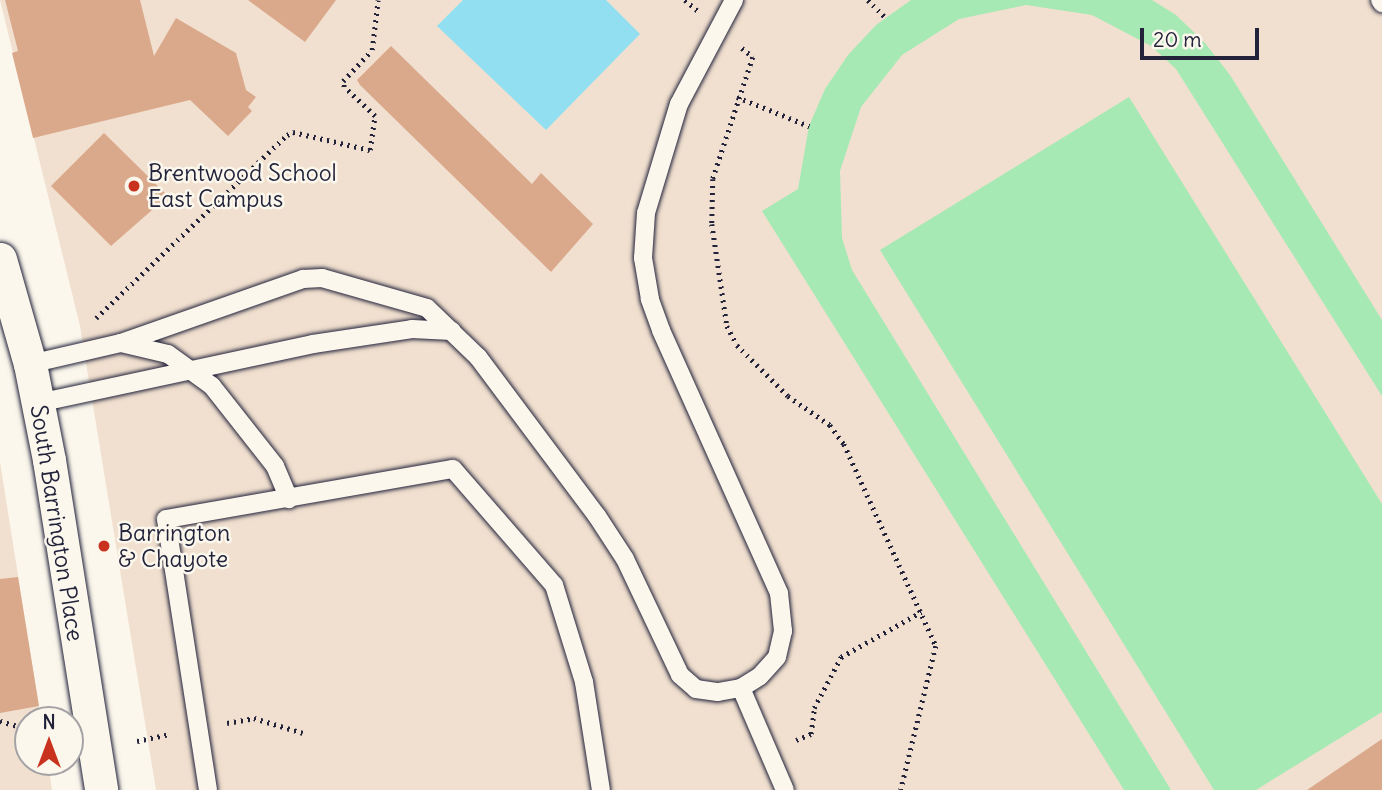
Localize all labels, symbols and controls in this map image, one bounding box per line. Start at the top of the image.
scale bar [1144,14,1263,58]
text: 20 m [1153,26,1202,53]
place label: Brentwood School East Campus [148,159,337,213]
marker: Brentwood School East Campus [126,178,142,194]
street label: South Barrington Place [25,403,89,643]
place label: Barrington & Chayote [118,519,230,573]
marker: Barrington & Chayote [96,538,112,554]
north arrow [14,706,84,776]
text: N [42,710,56,734]

